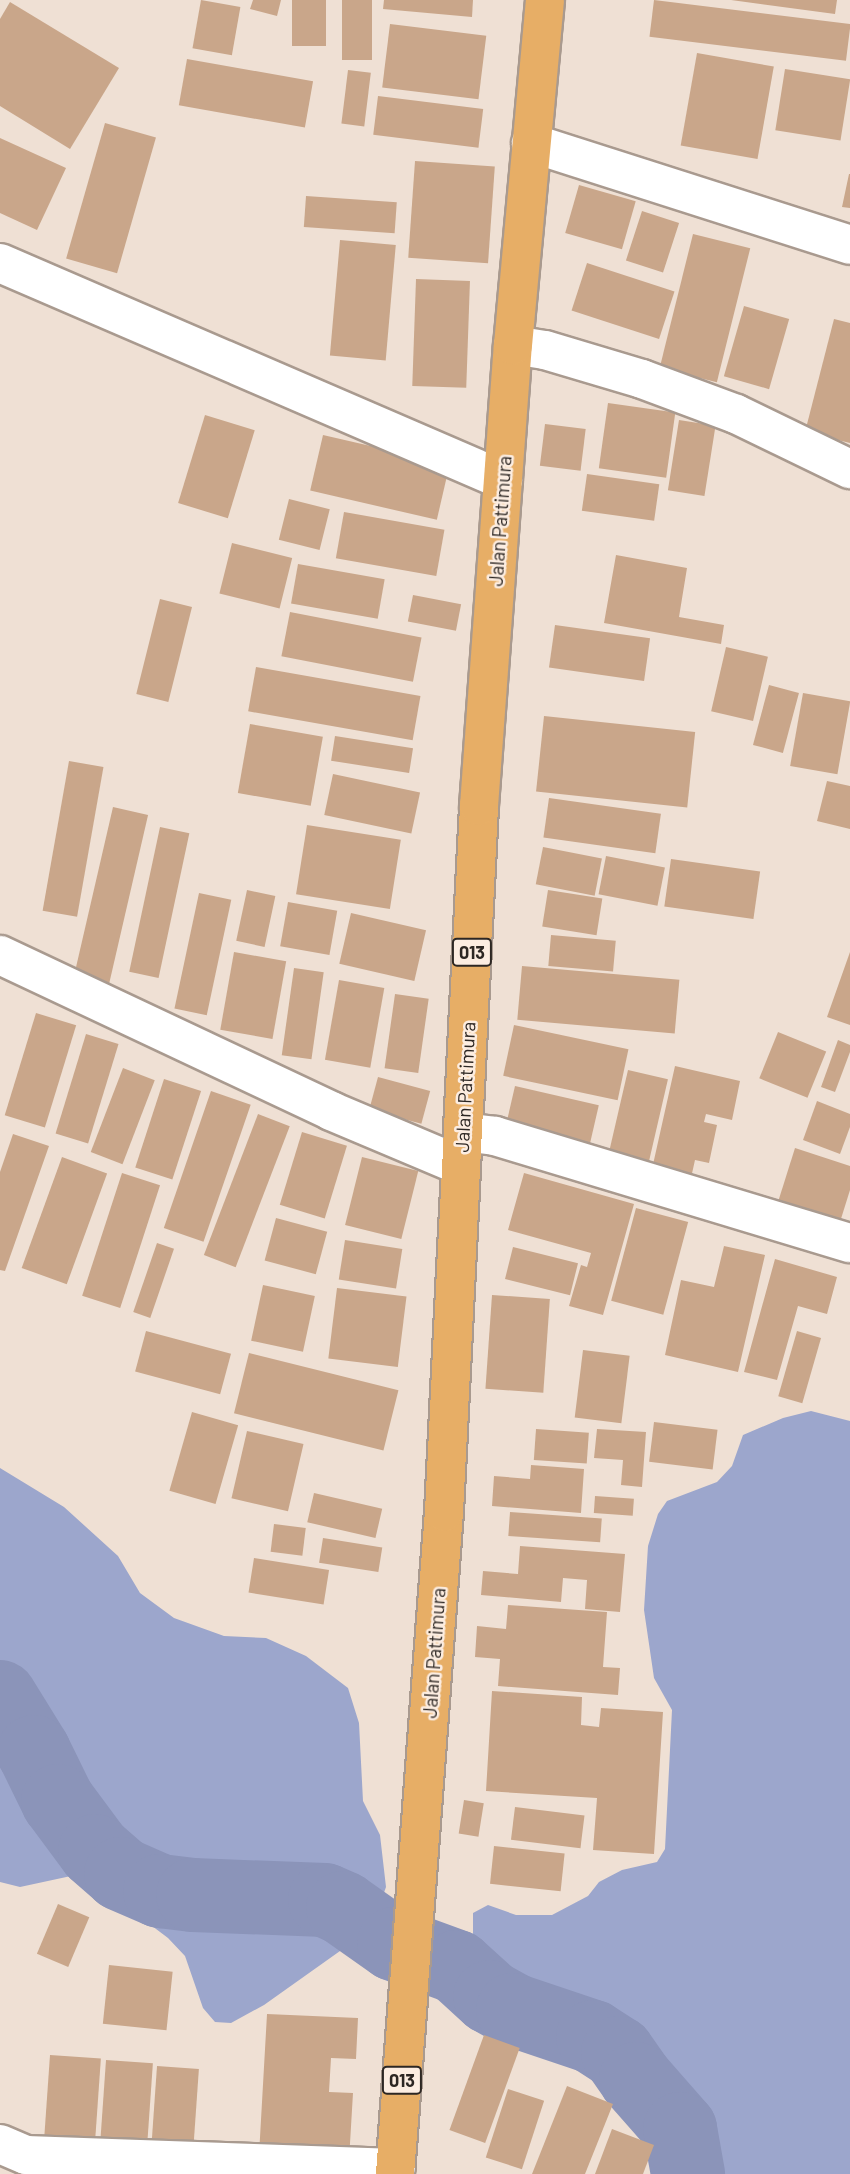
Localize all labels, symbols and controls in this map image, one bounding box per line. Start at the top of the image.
street label: Jalan Pattimura [484,455,516,587]
road number: 013 [451,937,493,967]
street label: Jalan Pattimura [450,1021,480,1153]
street label: Jalan Pattimura [418,1587,450,1719]
road number: 013 [381,2066,423,2094]

